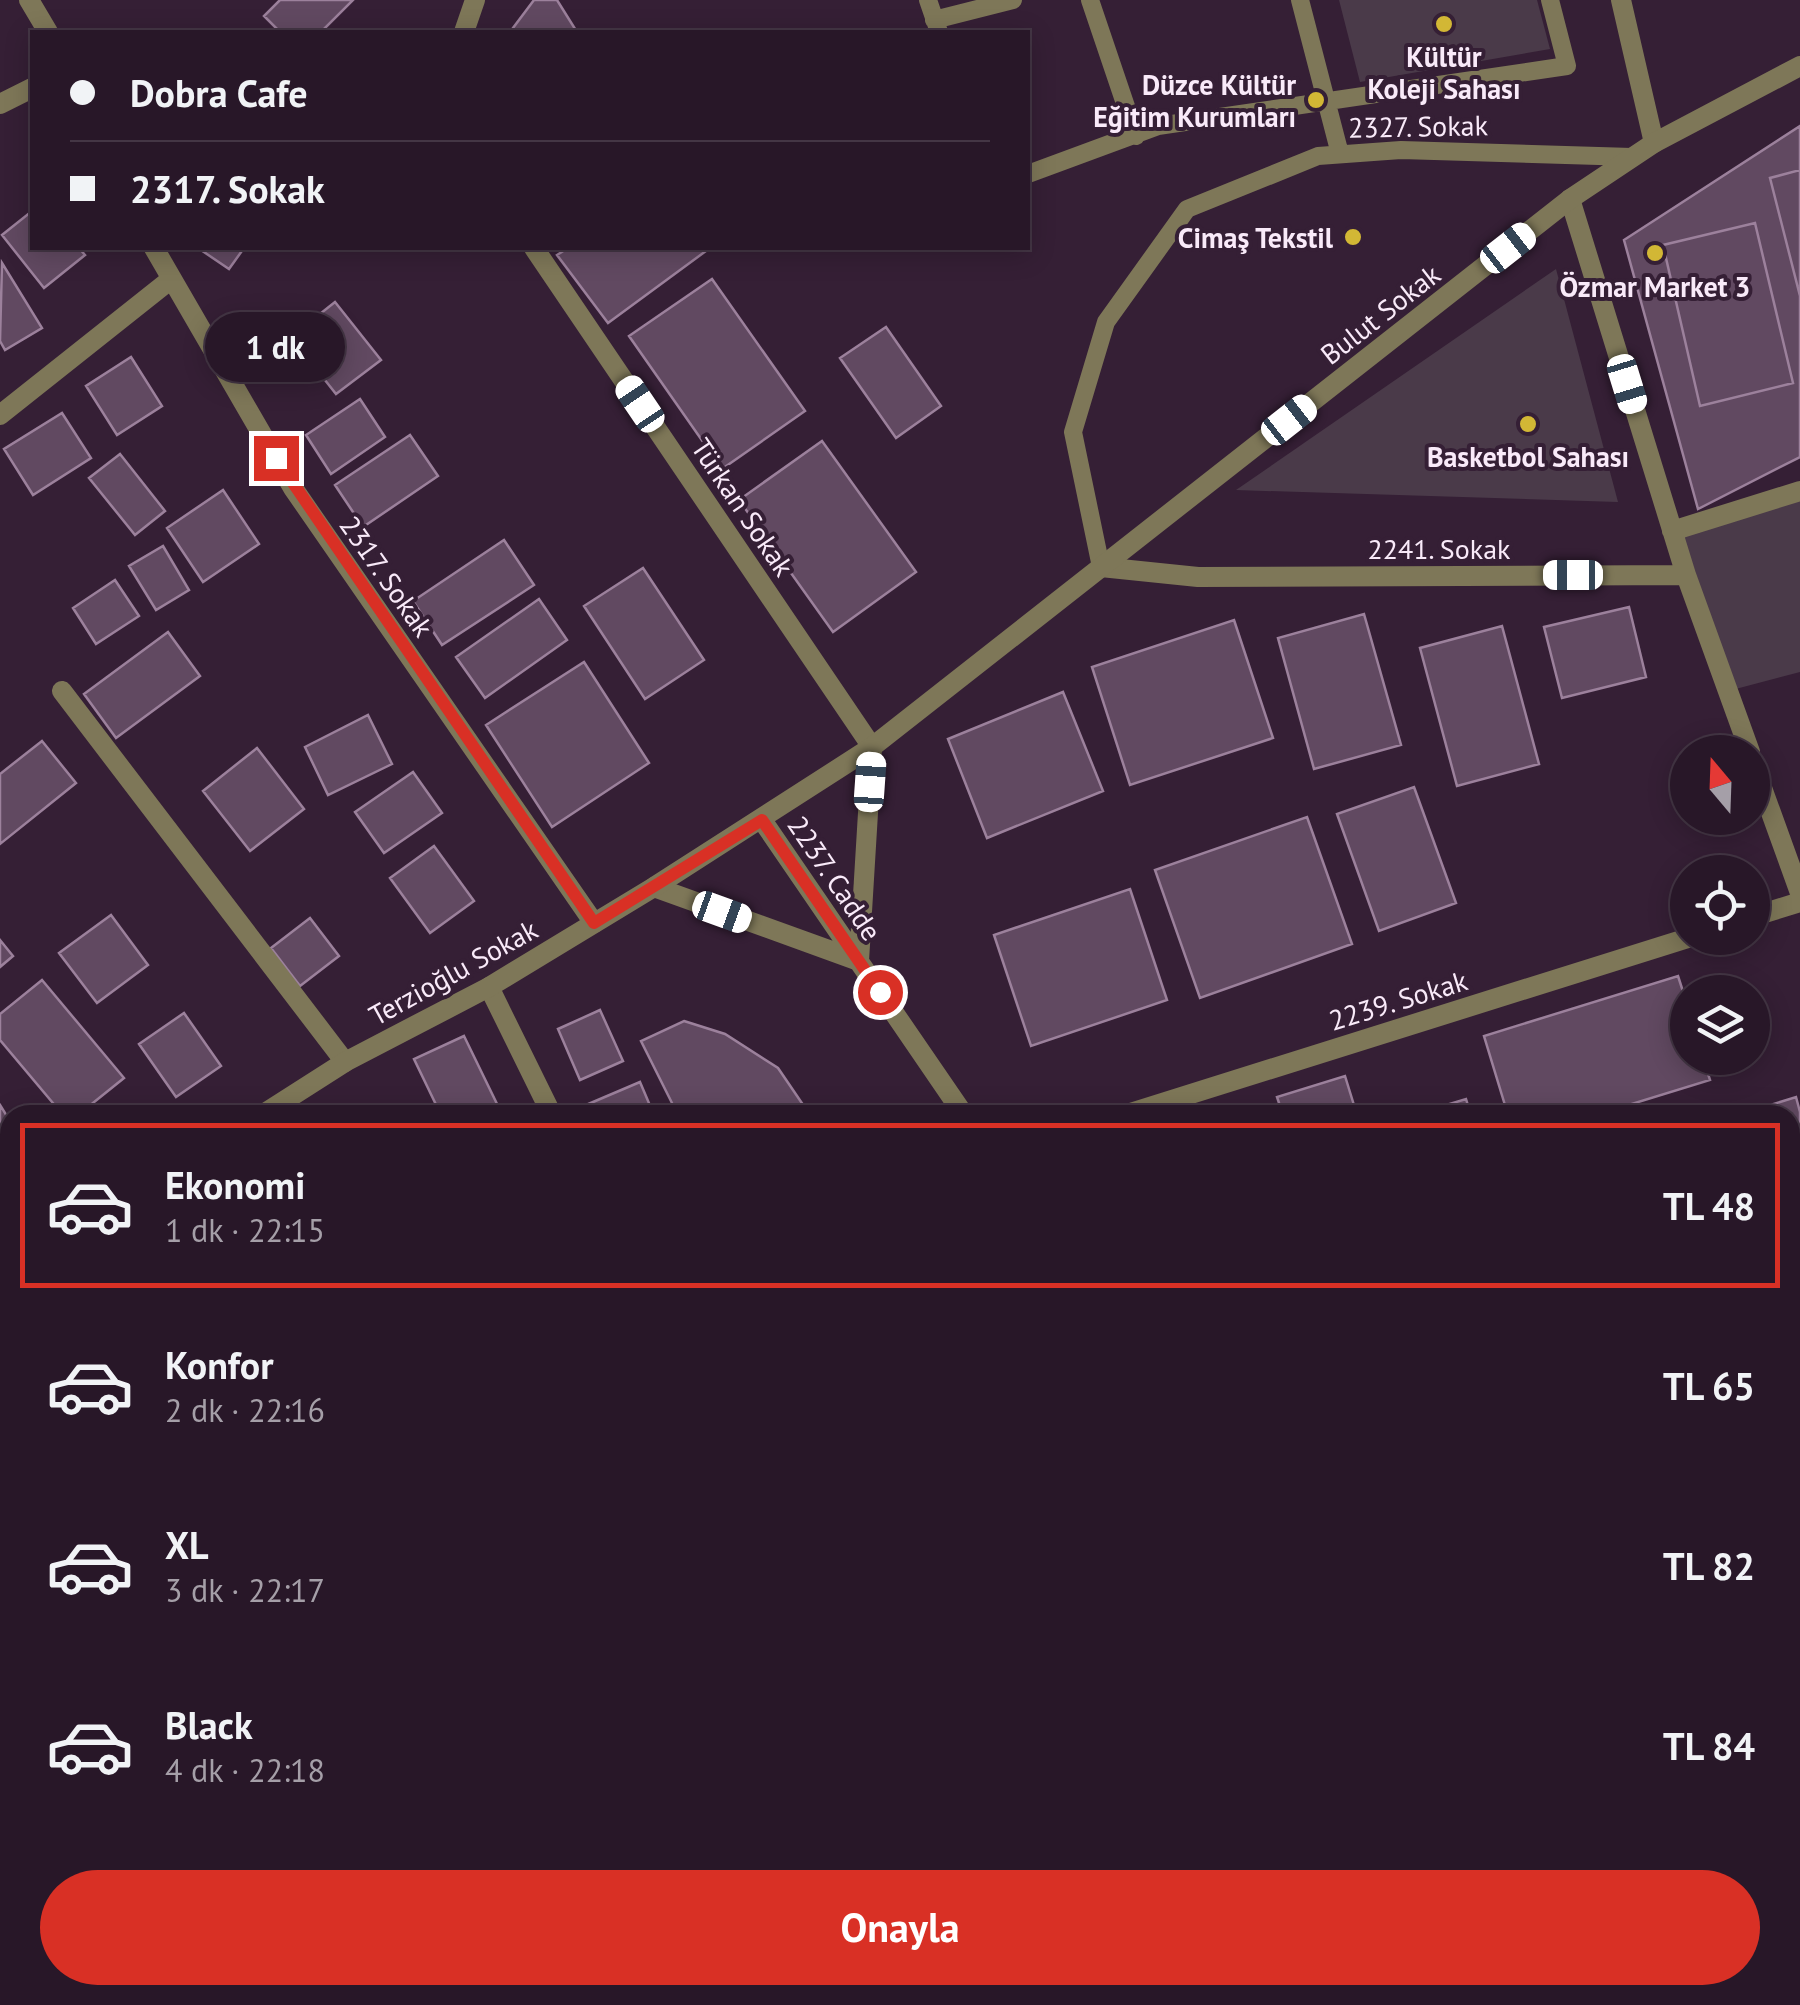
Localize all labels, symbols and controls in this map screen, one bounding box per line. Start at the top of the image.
marker: Kültür Koleji Sahası [1433,13,1455,35]
place label: Kültür Koleji Sahası [1368,38,1520,107]
place label: Düzce Kültür Eğitim Kurumları [1093,66,1296,135]
text: Dobra Cafe [130,68,308,117]
marker: Düzce Kültür Eğitim Kurumları [1305,89,1327,111]
street label: 2327. Sokak [1348,106,1489,146]
text: 2317. Sokak [130,164,325,213]
car [1475,218,1541,278]
place label: Cimaş Tekstil [1178,219,1334,256]
marker: Cimaş Tekstil [1342,226,1364,248]
marker: Özmar Market 3 [1644,242,1666,264]
street label: Bulut Sokak [1313,255,1448,372]
place label: Özmar Market 3 [1560,268,1750,305]
callout: 1 dk [206,313,346,383]
text: 1 dk [245,326,305,368]
car [1604,351,1650,417]
car [611,371,669,437]
car [1256,390,1322,450]
marker: Basketbol Sahası [1517,413,1539,435]
street label: Türkan Sokak [683,431,803,584]
route end [254,436,299,481]
place label: Basketbol Sahası [1427,438,1629,475]
street label: 2317. Sokak [332,508,443,644]
street label: 2241. Sokak [1368,530,1511,567]
car [1543,560,1603,590]
north arrow [1670,735,1770,835]
map controls [1670,735,1770,1075]
car [853,751,887,813]
street label: 2237. Cadde [780,808,890,948]
button: locate [1670,855,1770,955]
car [689,888,755,936]
street label: Terzioğlu Sokak [362,910,544,1034]
street label: 2239. Sokak [1324,961,1472,1039]
route start [858,970,903,1015]
button: layers [1670,975,1770,1075]
text: Ekonomi [165,1160,305,1209]
icon: car [45,1161,135,1251]
text: TL 48 [1663,1181,1755,1230]
text: 1 dk · 22:15 [165,1209,325,1251]
text: Konfor [165,1340,274,1389]
icon: car [45,1341,135,1431]
text: TL 65 [1663,1361,1755,1410]
text: 2 dk · 22:16 [165,1389,325,1431]
text: XL [165,1520,209,1569]
icon: car [45,1521,135,1611]
text: TL 82 [1663,1541,1755,1590]
text: 3 dk · 22:17 [165,1569,325,1611]
text: Black [165,1700,253,1749]
icon: car [45,1701,135,1791]
text: TL 84 [1663,1721,1755,1770]
text: 4 dk · 22:18 [165,1749,325,1791]
button: Onayla [40,1870,1760,1985]

